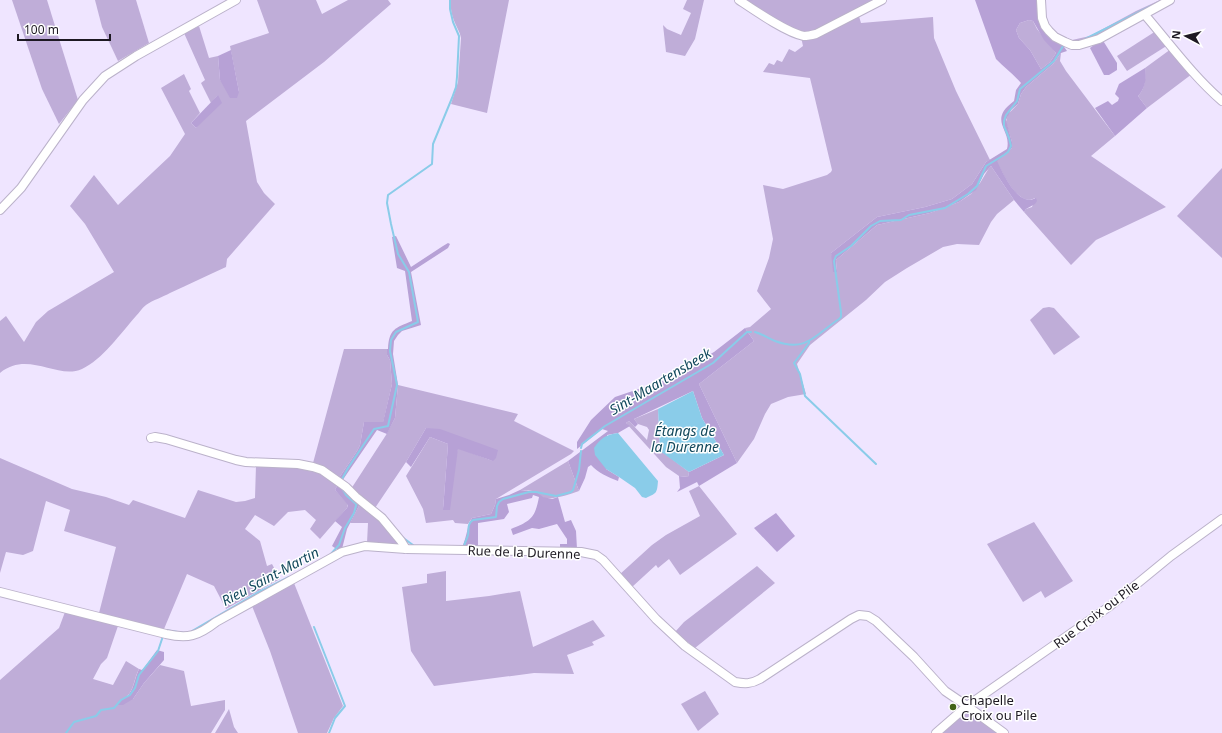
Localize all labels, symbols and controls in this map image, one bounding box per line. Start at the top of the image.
scale bar [18,16,110,42]
north arrow [1166,16,1206,56]
text: 100 m [24,21,59,38]
text: N [1168,29,1184,40]
water label: Sint-Maartensbeek [605,342,715,419]
water label: Étangs de la Durenne [651,421,719,456]
street label: Rue de la Durenne [467,541,581,563]
water label: Rieu Saint-Martin [218,542,322,610]
street label: Rue Croix ou Pile [1050,576,1142,652]
place label: Chapelle Croix ou Pile [961,691,1037,724]
marker: Chapelle Croix ou Pile [948,702,958,712]

